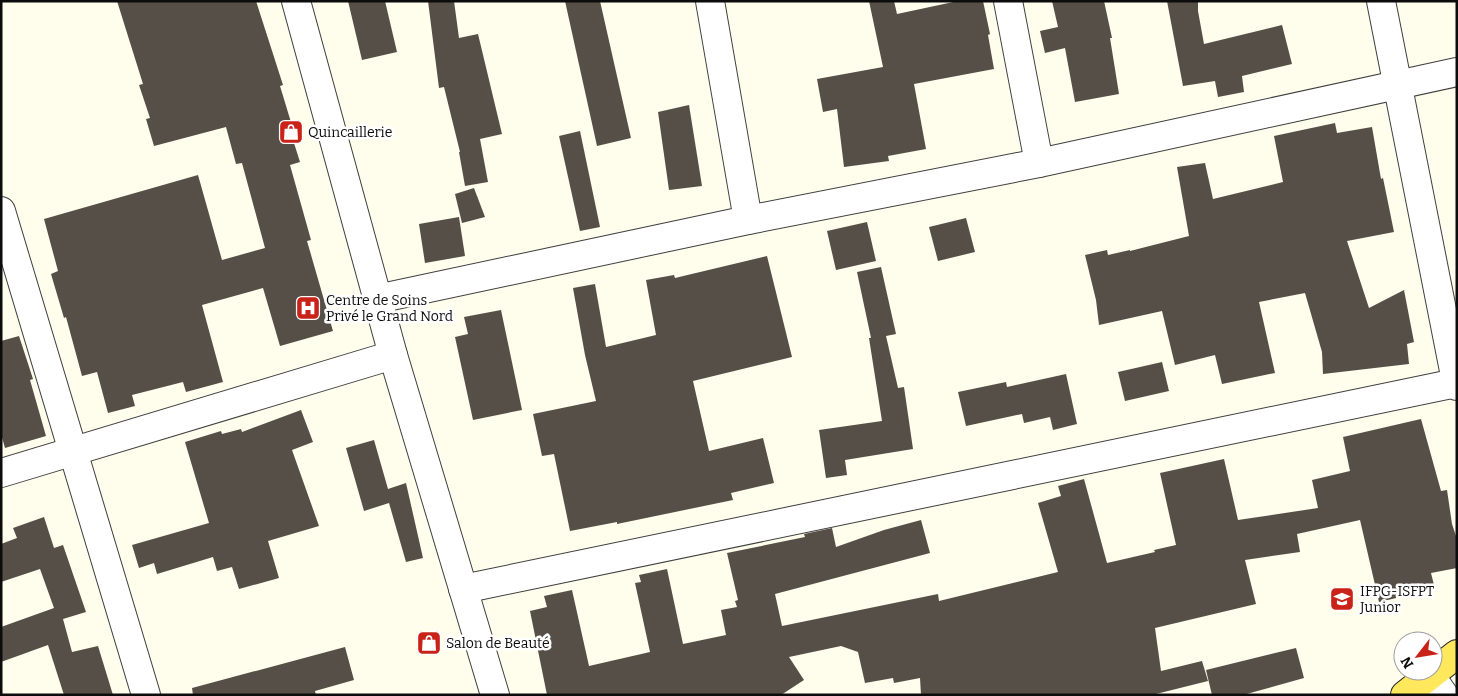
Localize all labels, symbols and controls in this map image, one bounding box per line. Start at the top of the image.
shop icon: Quincaillerie [278,119,304,145]
place label: Quincaillerie [308,124,392,141]
place label: Centre de Soins Privé le Grand Nord [326,292,453,325]
hospital icon: Centre de Soins Privé le Grand Nord [295,295,321,321]
place label: IFPG-ISFPT Junior [1359,583,1434,616]
school or university icon: IFPG-ISFPT Junior [1329,586,1355,612]
shop icon: Salon de Beauté [416,630,442,656]
north arrow [1393,631,1443,681]
place label: Salon de Beauté [446,635,550,652]
text: N [1397,653,1417,671]

